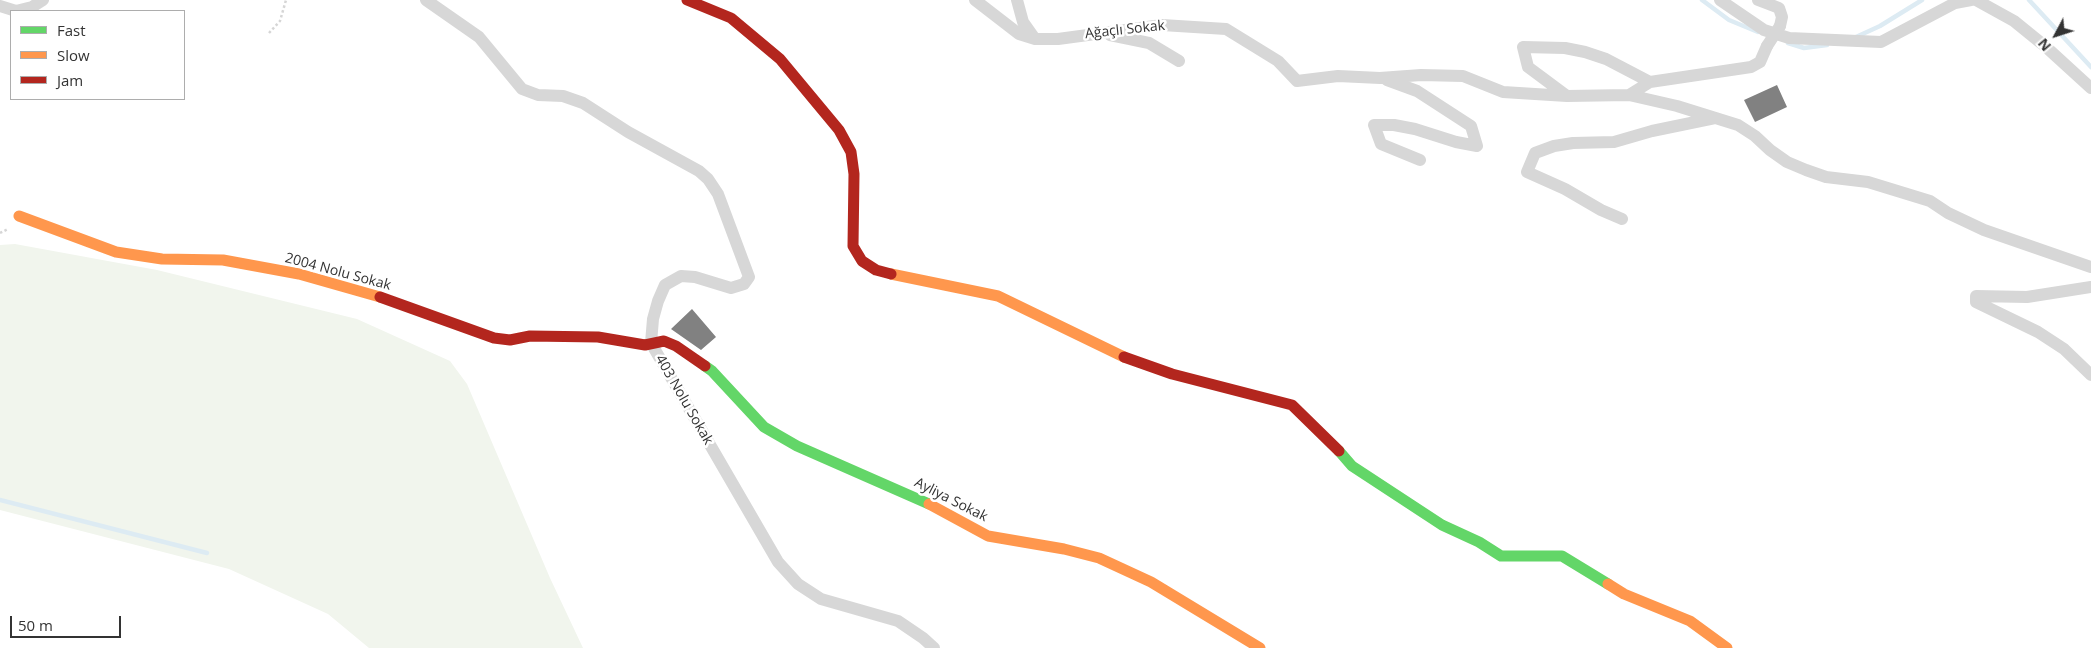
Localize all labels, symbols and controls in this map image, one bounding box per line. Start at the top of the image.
legend [10,10,185,100]
north arrow [2031,10,2081,60]
street label: Ağaçlı Sokak [1084,17,1166,43]
text: Fast [57,20,86,40]
text: N [2033,34,2055,55]
text: Slow [57,45,90,65]
text: Jam [57,70,83,90]
street label: 2004 Nolu Sokak [283,250,393,294]
street label: 403 Nolu Sokak [651,352,717,448]
street label: Ayliya Sokak [912,474,990,526]
scale bar [12,606,124,638]
text: 50 m [18,615,53,635]

